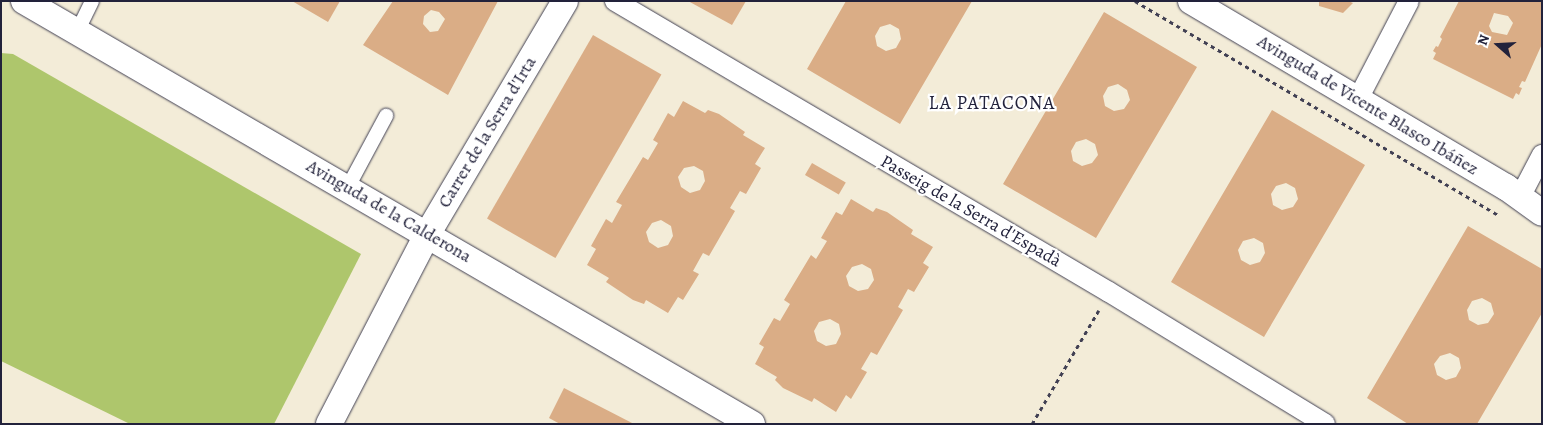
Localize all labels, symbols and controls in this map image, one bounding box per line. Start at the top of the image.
north arrow [1473,20,1523,70]
street label: Avinguda de Vicente Blasco Ibáñez [1254,30,1482,180]
text: N [1473,32,1494,48]
street label: Carrer de la Serra d'Irta [433,52,541,212]
district label: LA PATACONA [927,93,1057,115]
street label: Passeig de la Serra d'Espadà [877,150,1065,272]
street label: Avinguda de la Calderona [303,155,475,267]

